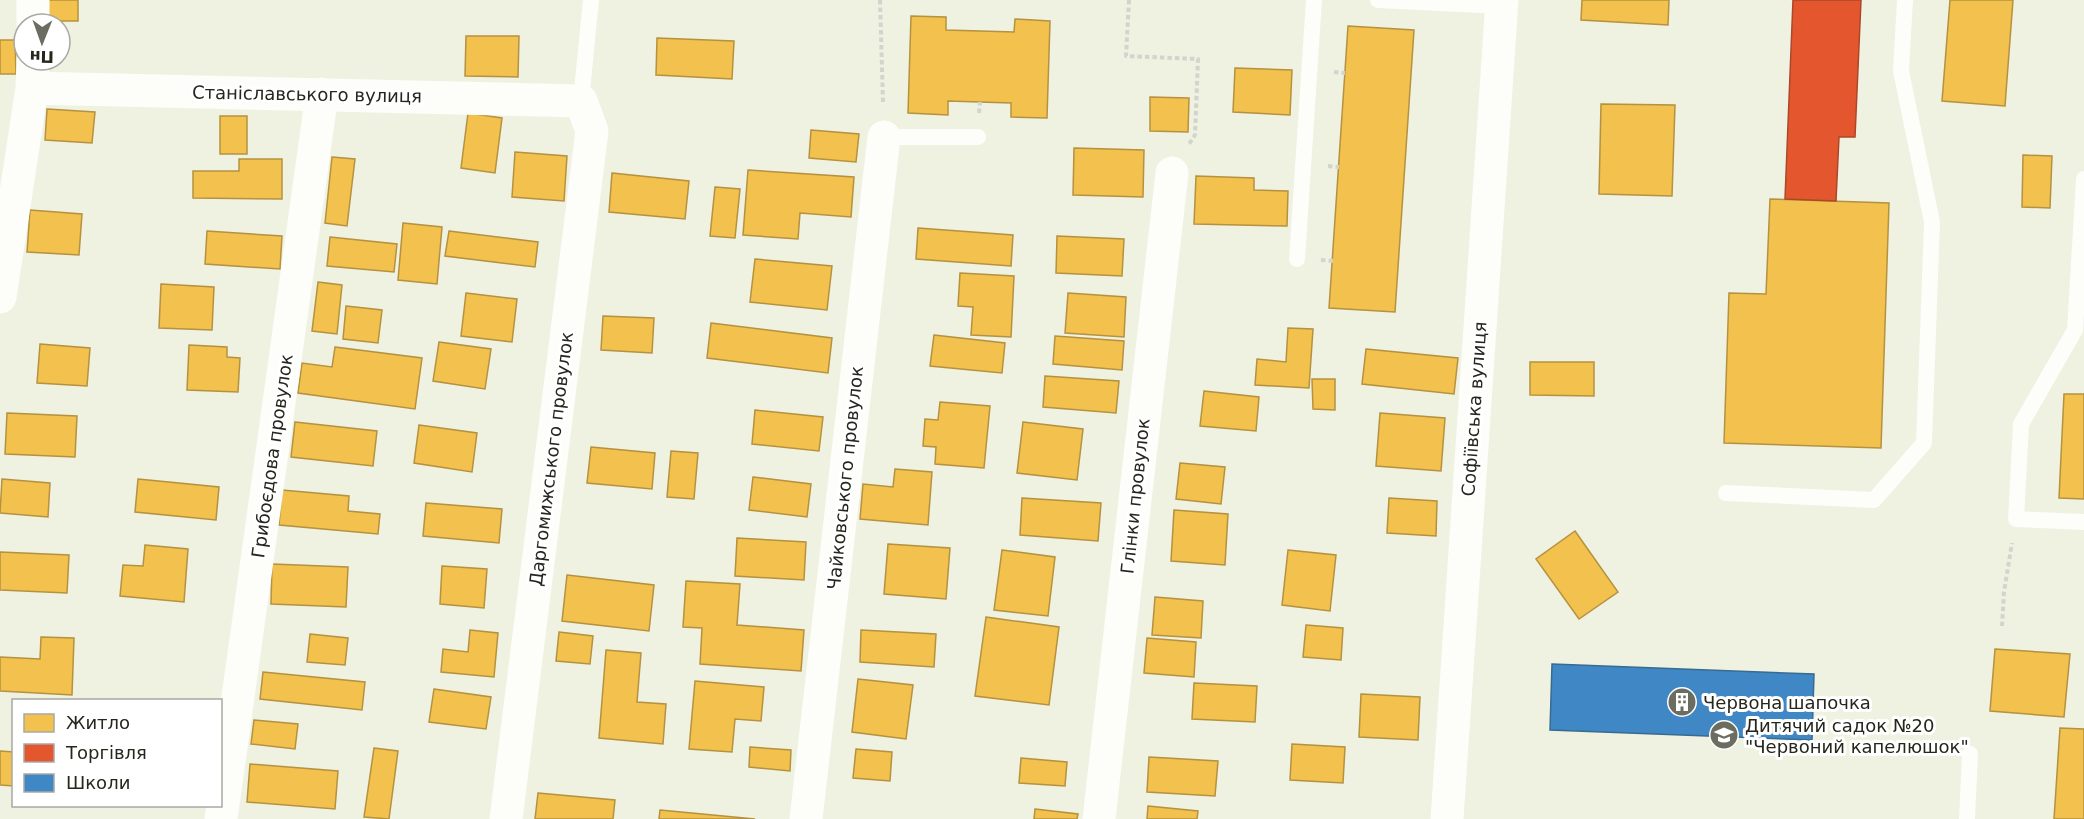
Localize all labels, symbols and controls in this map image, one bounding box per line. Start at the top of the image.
north arrow [12,12,72,72]
text: Пн [29,47,54,66]
street label: Станіславського вулиця [192,81,422,107]
street label: Софіївська вулиця [1457,321,1491,497]
street label: Даргомижського провулок [525,331,577,587]
street label: Грибоєдова провулок [247,353,297,559]
street label: Чайковського провулок [823,365,867,591]
street label: Глінки провулок [1116,417,1154,575]
building icon: Червона шапочка [1666,686,1698,718]
place label: Червона шапочка [1703,692,1871,713]
legend [12,699,222,807]
text: Житло [66,712,130,733]
place label: Дитячий садок №20 "Червоний капелюшок" [1745,715,1969,757]
school or university icon: Дитячий садок №20 "Червоний капелюшок" [1708,719,1740,751]
text: Торгівля [65,742,147,763]
text: Школи [66,772,130,793]

